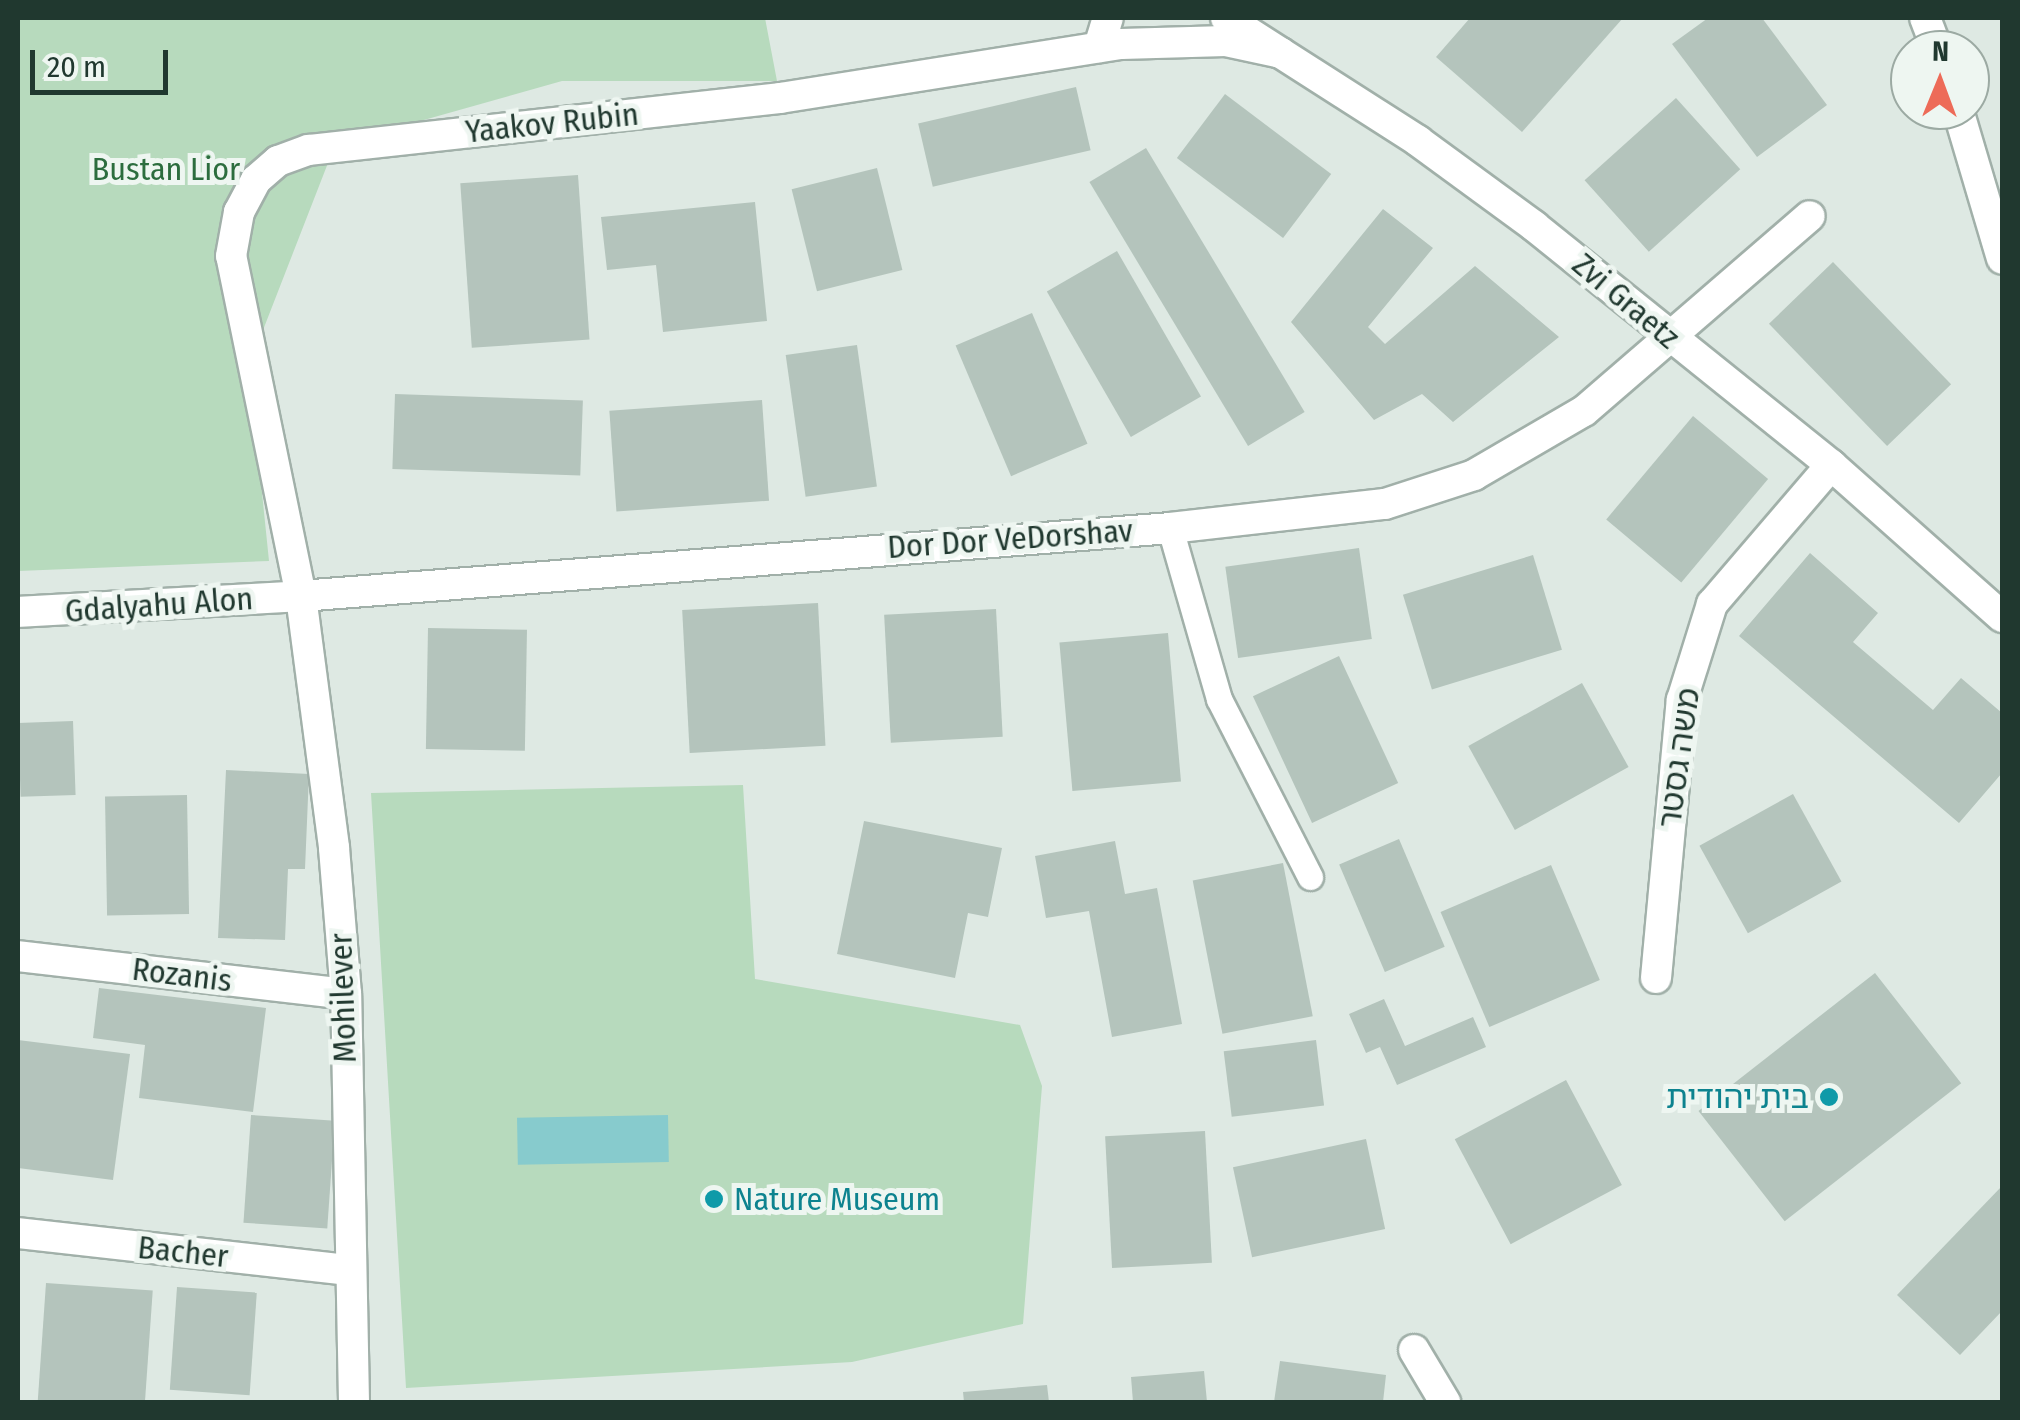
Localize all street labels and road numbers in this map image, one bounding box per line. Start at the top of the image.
street label: Yaakov Rubin [464,95,640,151]
street label: Zvi Graetz [1565,245,1687,357]
street label: Dor Dor VeDorshav [886,511,1134,567]
street label: Gdalyahu Alon [64,579,254,631]
street label: משה גסטר [1650,685,1708,831]
street label: Mohilever [322,933,364,1063]
street label: Rozanis [130,950,234,1000]
street label: Bacher [136,1228,230,1276]

